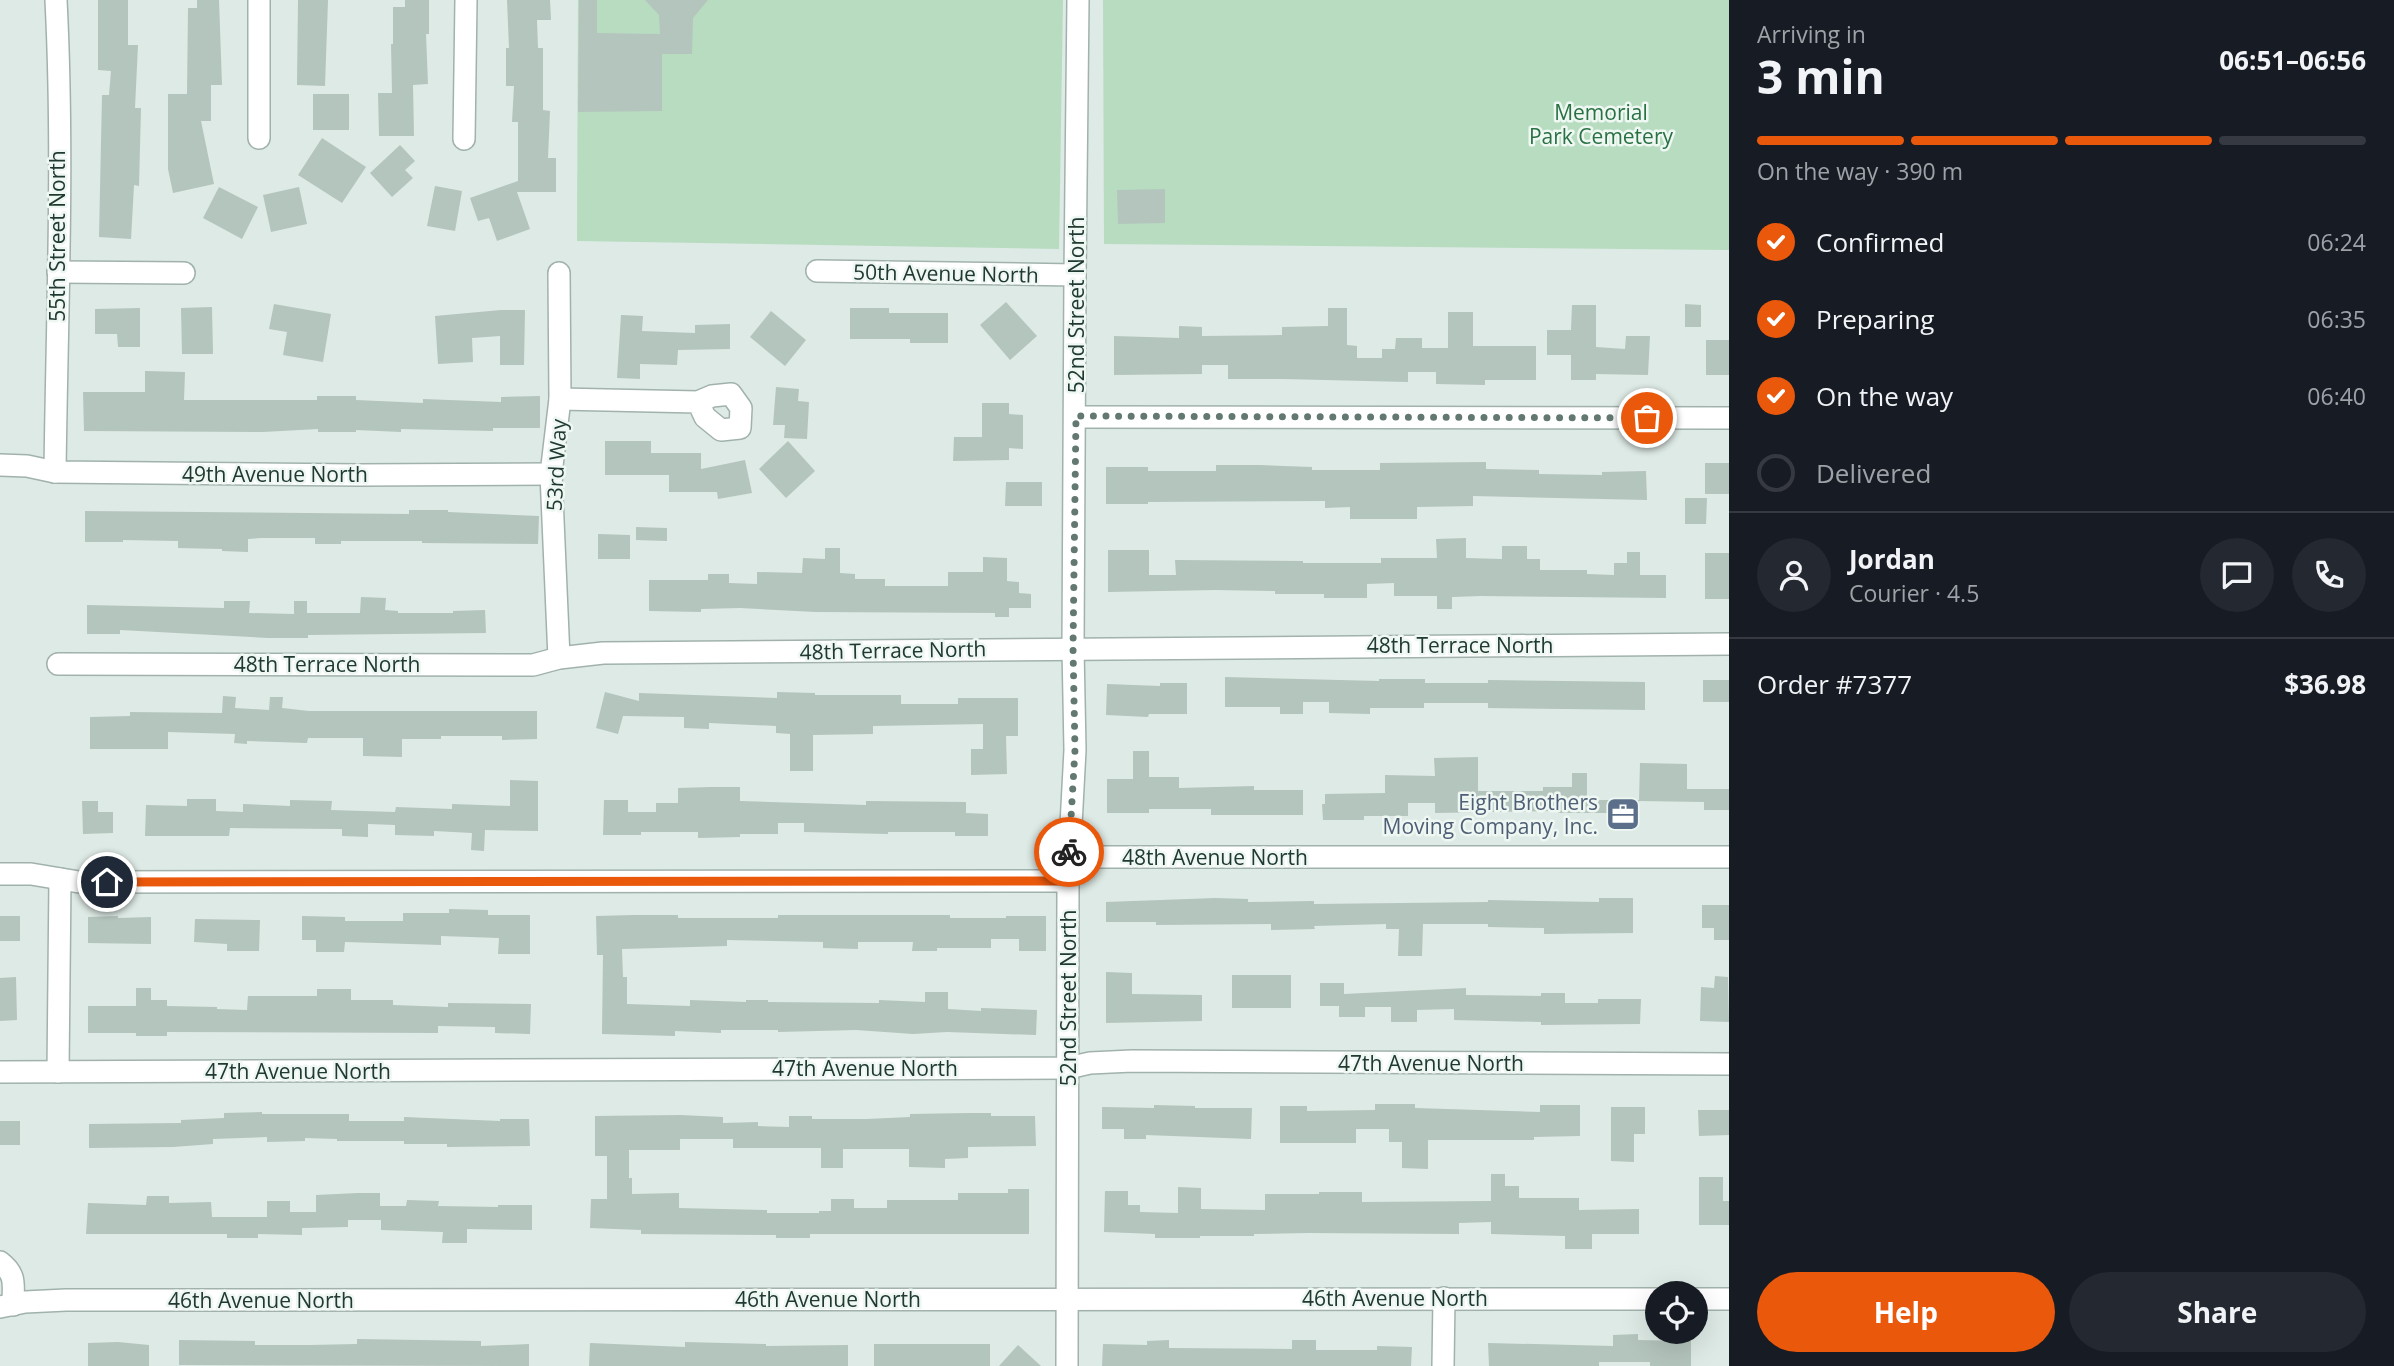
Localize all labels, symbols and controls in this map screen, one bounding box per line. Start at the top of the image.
text: Arriving in [1757,18,1866,50]
text: 06:51–06:56 [2219,42,2366,78]
text: 3 min [1757,45,1885,107]
park label: Memorial Park Cemetery [1529,98,1673,150]
street label: 55th Street North [43,150,71,322]
text: On the way · 390 m [1757,155,1963,187]
street label: 52nd Street North [1062,217,1090,393]
icon: check [1757,223,1795,261]
text: Confirmed [1816,224,1944,260]
text: 06:24 [2307,226,2366,258]
street label: 50th Avenue North [853,257,1039,289]
icon: check [1757,300,1795,338]
text: Preparing [1816,301,1934,337]
text: 06:35 [2307,303,2366,335]
icon: check [1757,377,1795,415]
text: On the way [1816,378,1953,414]
text: 06:40 [2307,380,2366,412]
pin [1617,388,1677,448]
icon: bag [1628,399,1666,437]
street label: 53rd Way [540,418,572,512]
text: Delivered [1816,455,1931,491]
street label: 49th Avenue North [182,460,368,488]
button: person [1757,538,1831,612]
button: chat [2200,538,2274,612]
button: phone [2292,538,2366,612]
text: Jordan [1849,541,1935,577]
text: Courier · 4.5 [1849,577,1979,609]
street label: 48th Terrace North [1367,631,1553,659]
street label: 48th Terrace North [799,634,987,666]
street label: 48th Terrace North [234,650,420,678]
text: Order #7377 [1757,666,1912,702]
text: $36.98 [2284,666,2366,702]
place label: Eight Brothers Moving Company, Inc. [1383,788,1598,840]
office icon: Eight Brothers Moving Company, Inc. [1604,795,1642,833]
courier [1034,817,1104,887]
icon: bike [1050,833,1088,871]
street label: 48th Avenue North [1122,843,1308,871]
pin [77,852,137,912]
icon: home [88,863,126,901]
street label: 52nd Street North [1054,910,1082,1086]
street label: 47th Avenue North [1338,1049,1524,1077]
street label: 47th Avenue North [772,1054,958,1082]
street label: 47th Avenue North [205,1057,391,1085]
button: Help [1757,1272,2055,1352]
button: Share [2069,1272,2366,1352]
map controls [1645,1281,1708,1344]
button: locate [1645,1281,1708,1344]
street label: 46th Avenue North [1302,1284,1488,1312]
street label: 46th Avenue North [735,1285,921,1313]
street label: 46th Avenue North [168,1286,354,1314]

